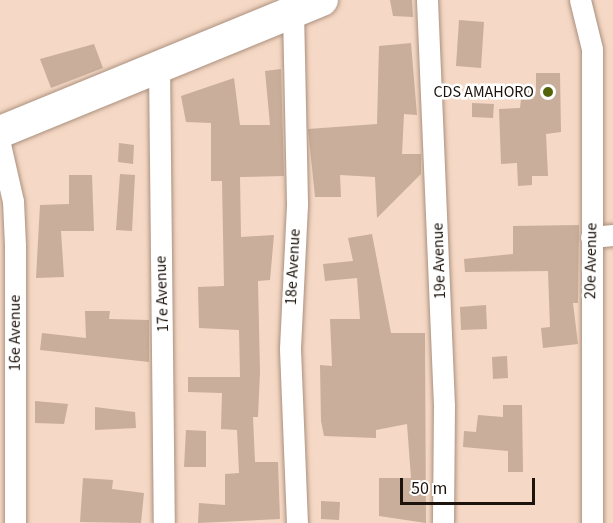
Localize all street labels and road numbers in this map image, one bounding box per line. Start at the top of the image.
street label: 19e Avenue [428,223,450,299]
street label: 20e Avenue [581,223,601,299]
street label: 18e Avenue [281,228,305,306]
street label: 17e Avenue [151,256,173,332]
street label: 16e Avenue [5,295,25,371]

